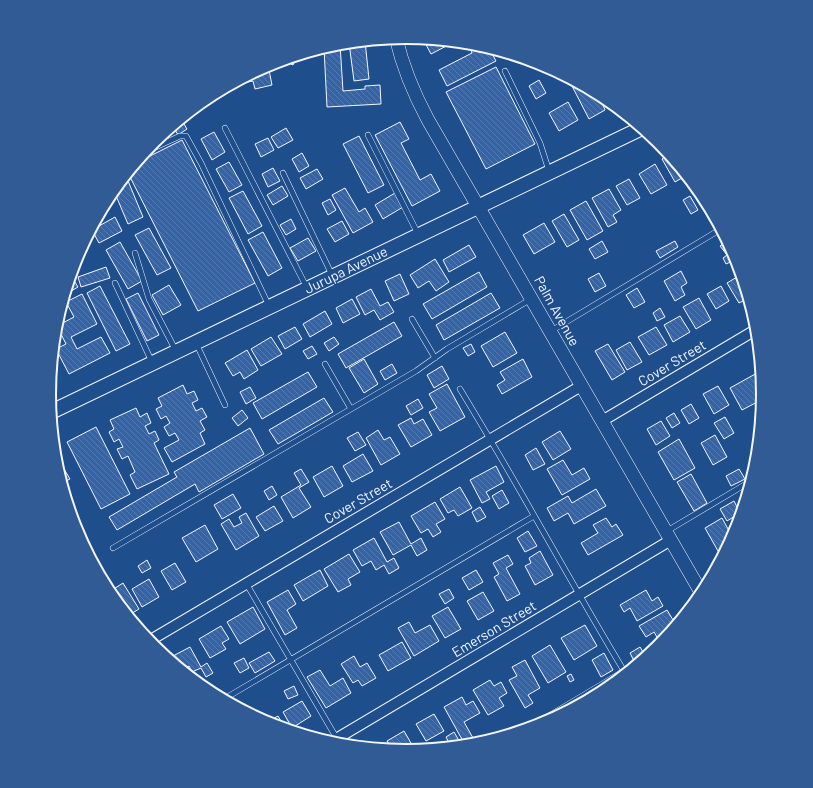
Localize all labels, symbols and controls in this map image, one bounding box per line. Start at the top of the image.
street label: Jurupa Avenue [301,242,390,297]
street label: Palm Avenue [531,273,584,349]
street label: Cover Street [635,336,709,389]
street label: Cover Street [321,474,395,527]
street label: Emerson Street [448,597,539,660]

